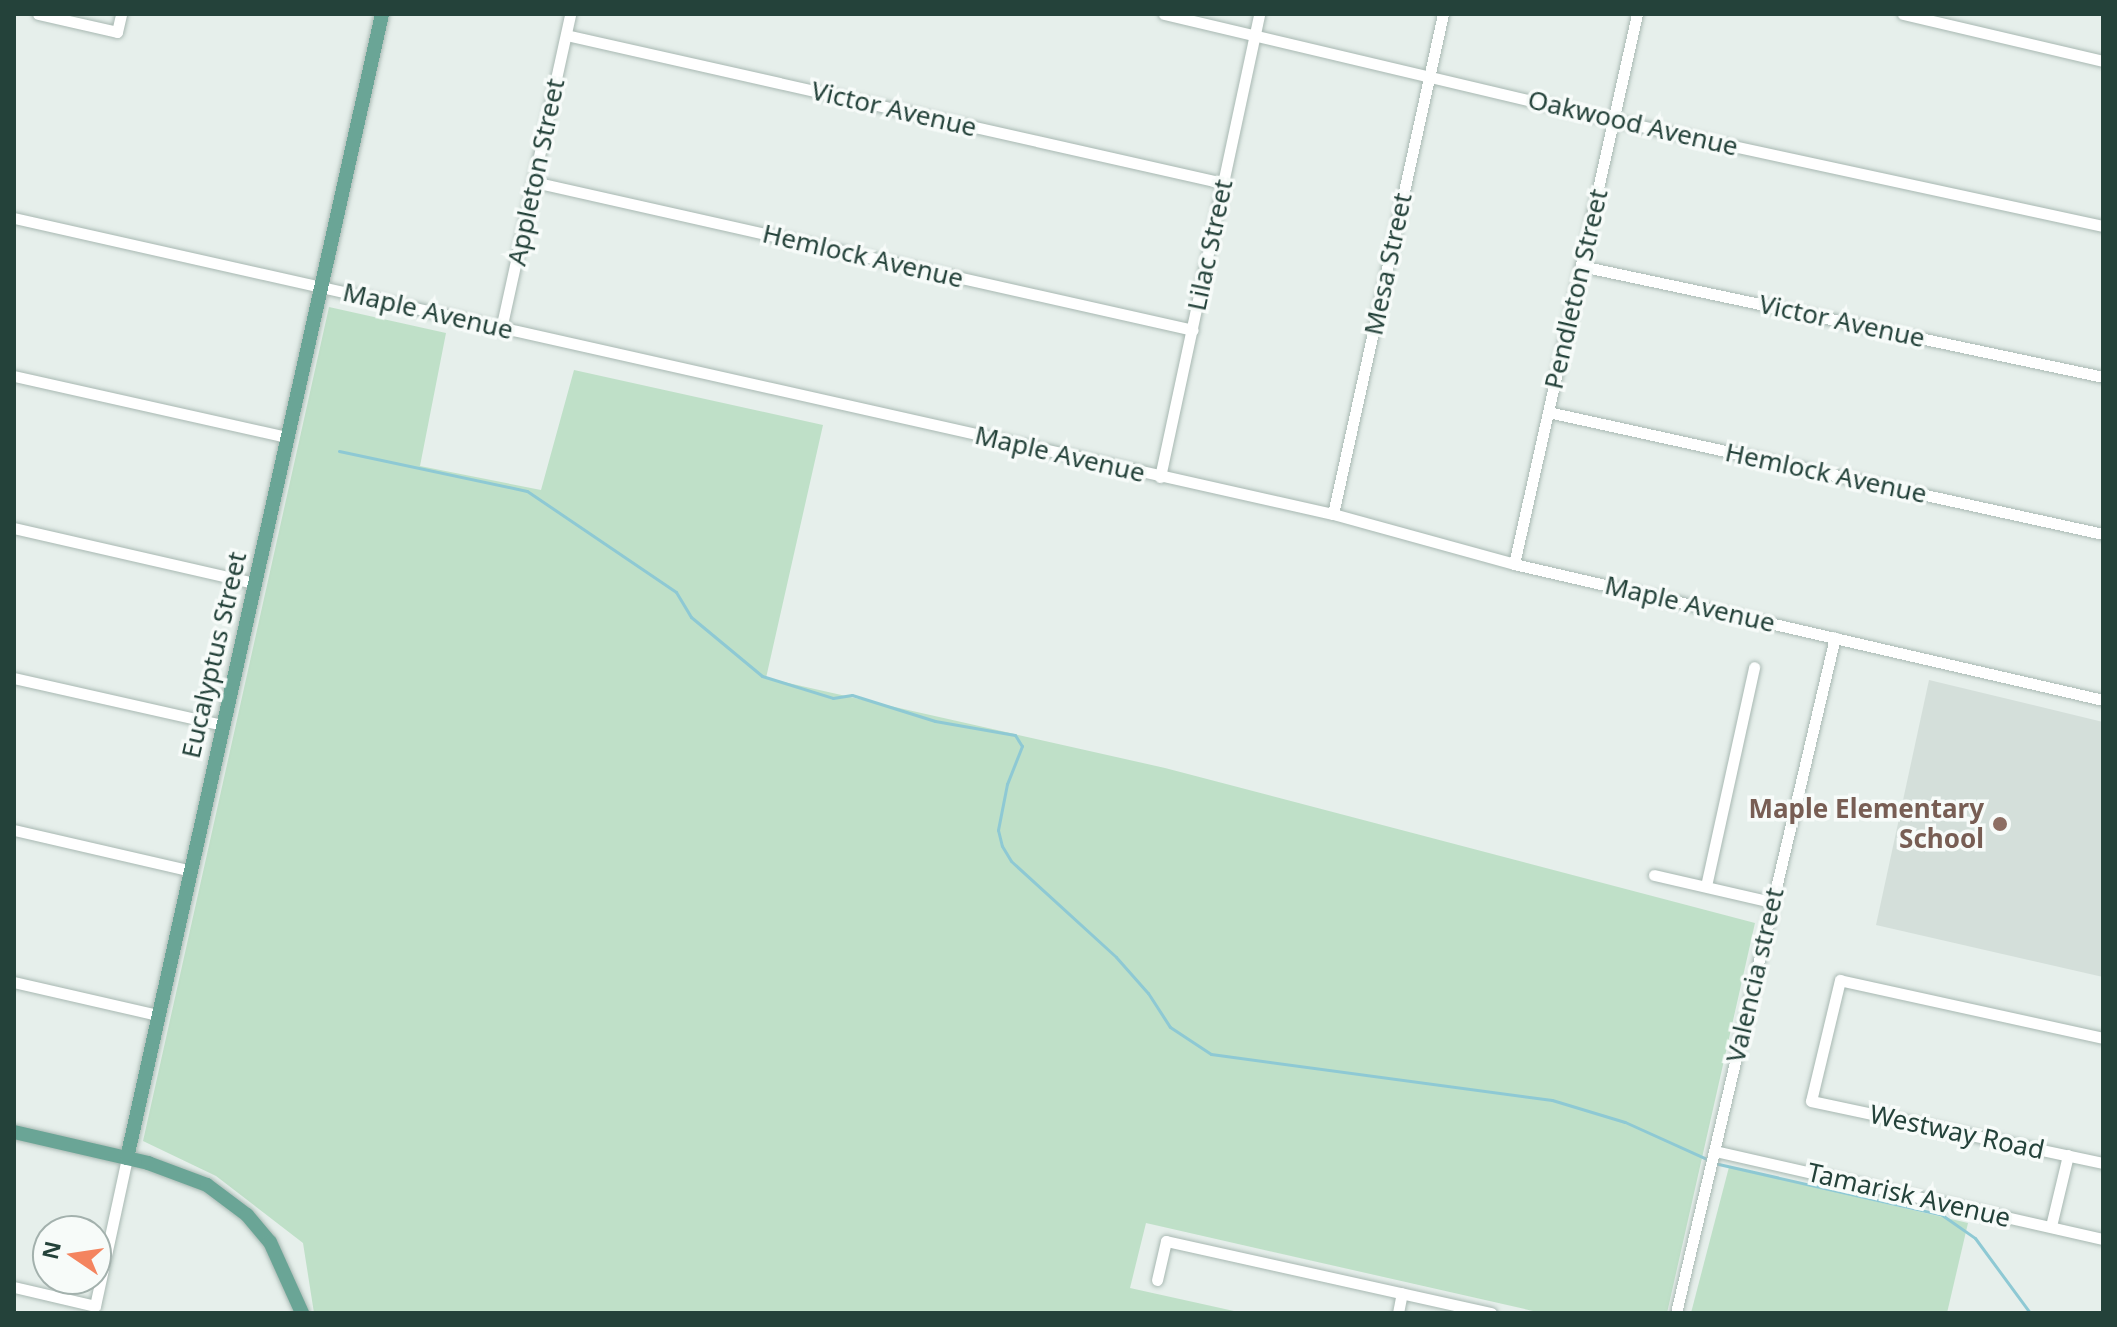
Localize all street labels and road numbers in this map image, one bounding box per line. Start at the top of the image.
street label: Victor Avenue [808,75,980,143]
street label: Appleton Street [501,76,571,268]
street label: Oakwood Avenue [1525,84,1741,162]
street label: Lilac Street [1181,176,1239,314]
street label: Pendleton Street [1538,186,1614,392]
street label: Mesa Street [1358,190,1418,338]
street label: Hemlock Avenue [760,218,966,294]
street label: Maple Avenue [340,276,516,346]
street label: Victor Avenue [1756,288,1928,354]
street label: Maple Avenue [972,419,1148,489]
street label: Hemlock Avenue [1722,436,1930,510]
street label: Eucalyptus Street [175,549,253,761]
street label: Maple Avenue [1602,569,1778,639]
street label: Valencia street [1720,885,1790,1065]
street label: Westway Road [1867,1098,2047,1166]
street label: Tamarisk Avenue [1804,1156,2014,1234]

